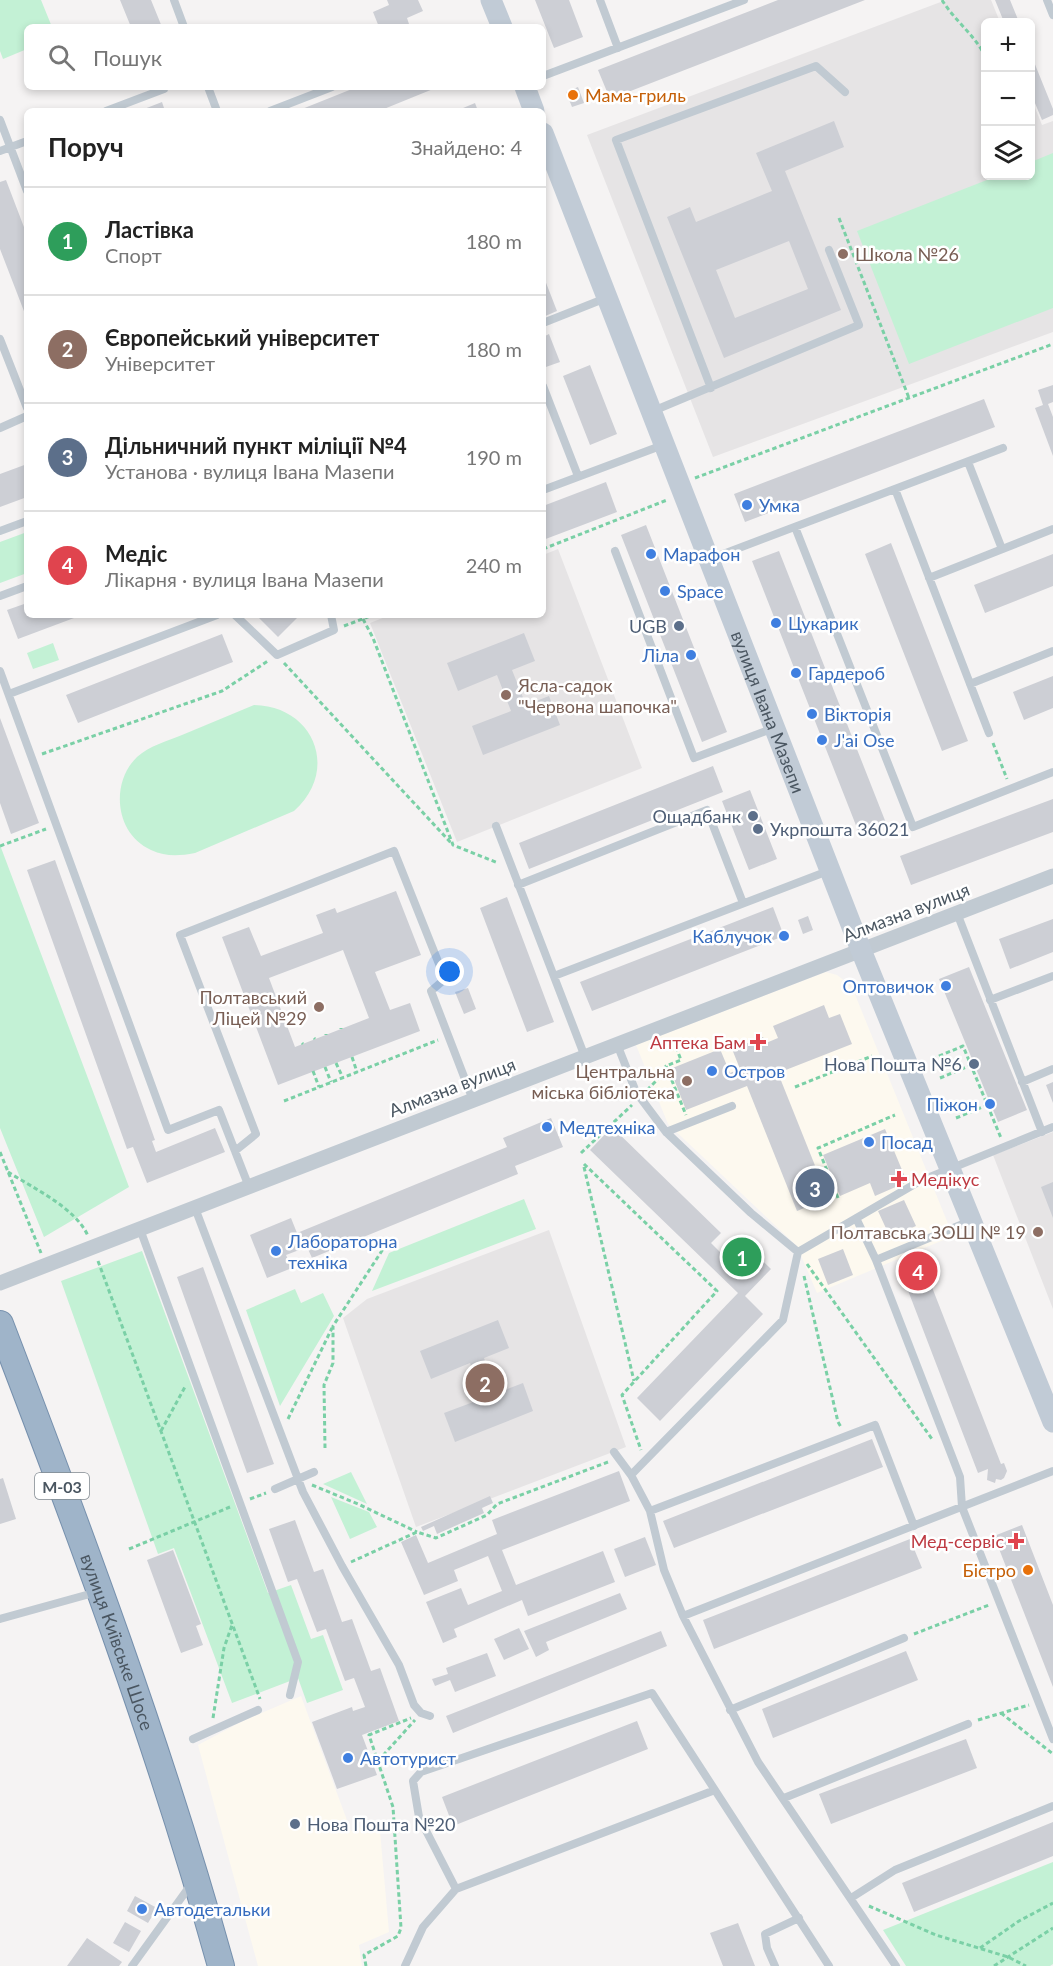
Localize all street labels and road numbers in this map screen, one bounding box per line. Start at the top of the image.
street label: вулиця Івана Мазепи [727,627,810,796]
street label: Алмазна вулиця [839,878,973,946]
street label: Алмазна вулиця [385,1053,519,1121]
road number: М-03 [35,1473,89,1499]
street label: вулиця Київське Шосе [76,1551,159,1733]

